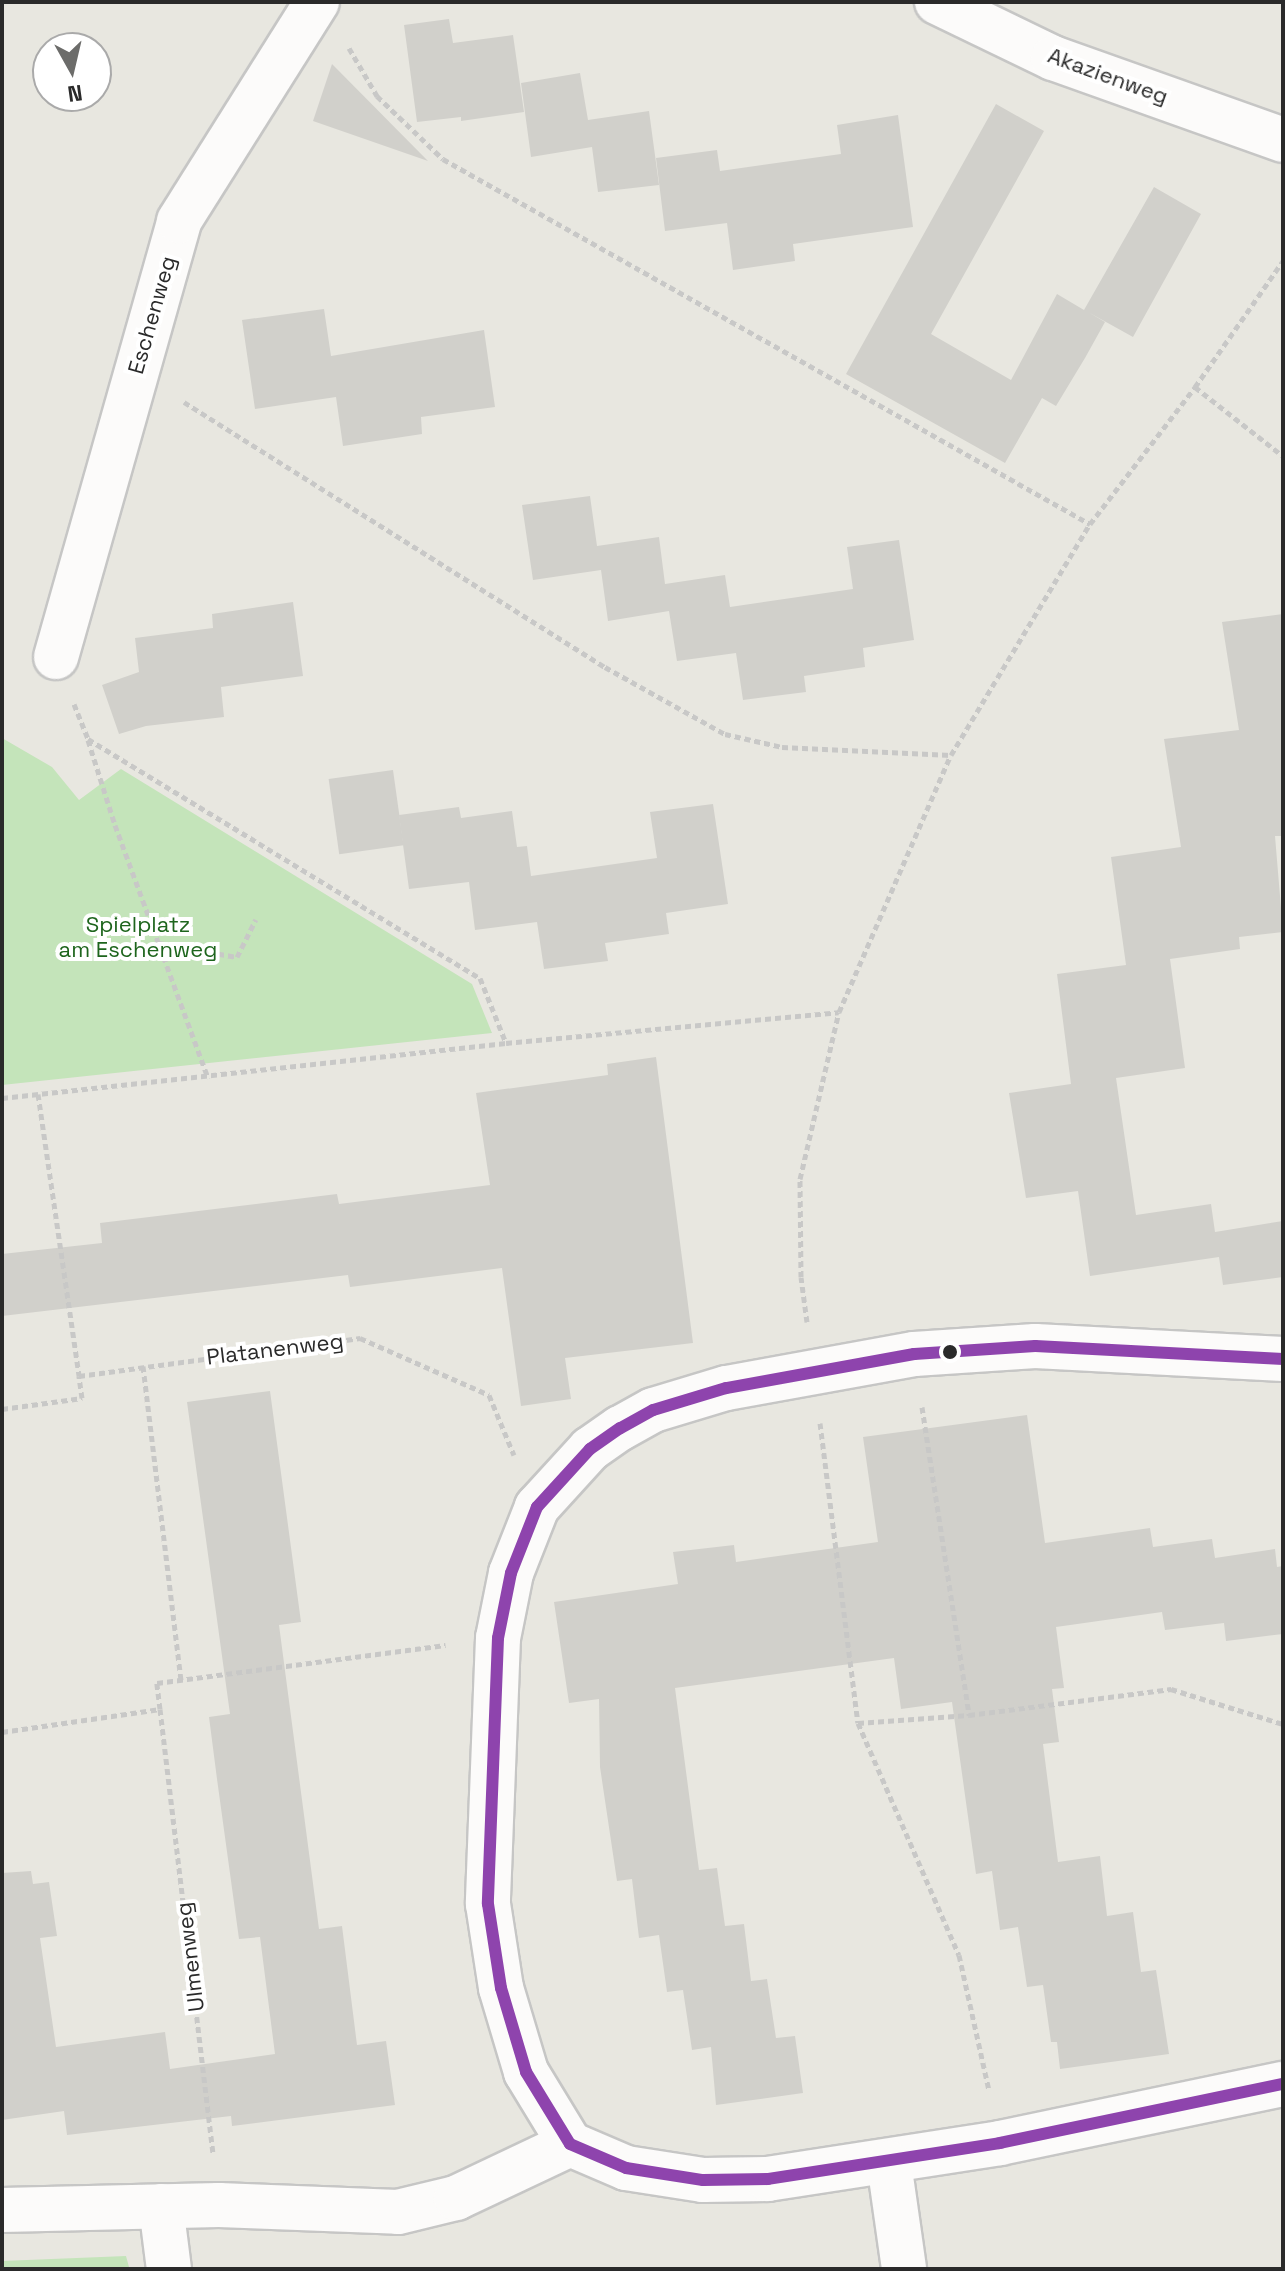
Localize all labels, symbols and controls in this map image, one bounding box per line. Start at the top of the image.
north arrow [32,32,112,112]
street label: Akazienweg [1044,42,1172,110]
text: N [66,79,84,109]
street label: Eschenweg [123,253,181,377]
park label: Spielplatz am Eschenweg [59,911,217,962]
street label: Platanenweg [205,1328,345,1370]
unlabelled marker [942,1344,958,1360]
street label: Ulmenweg [170,1901,210,2013]

